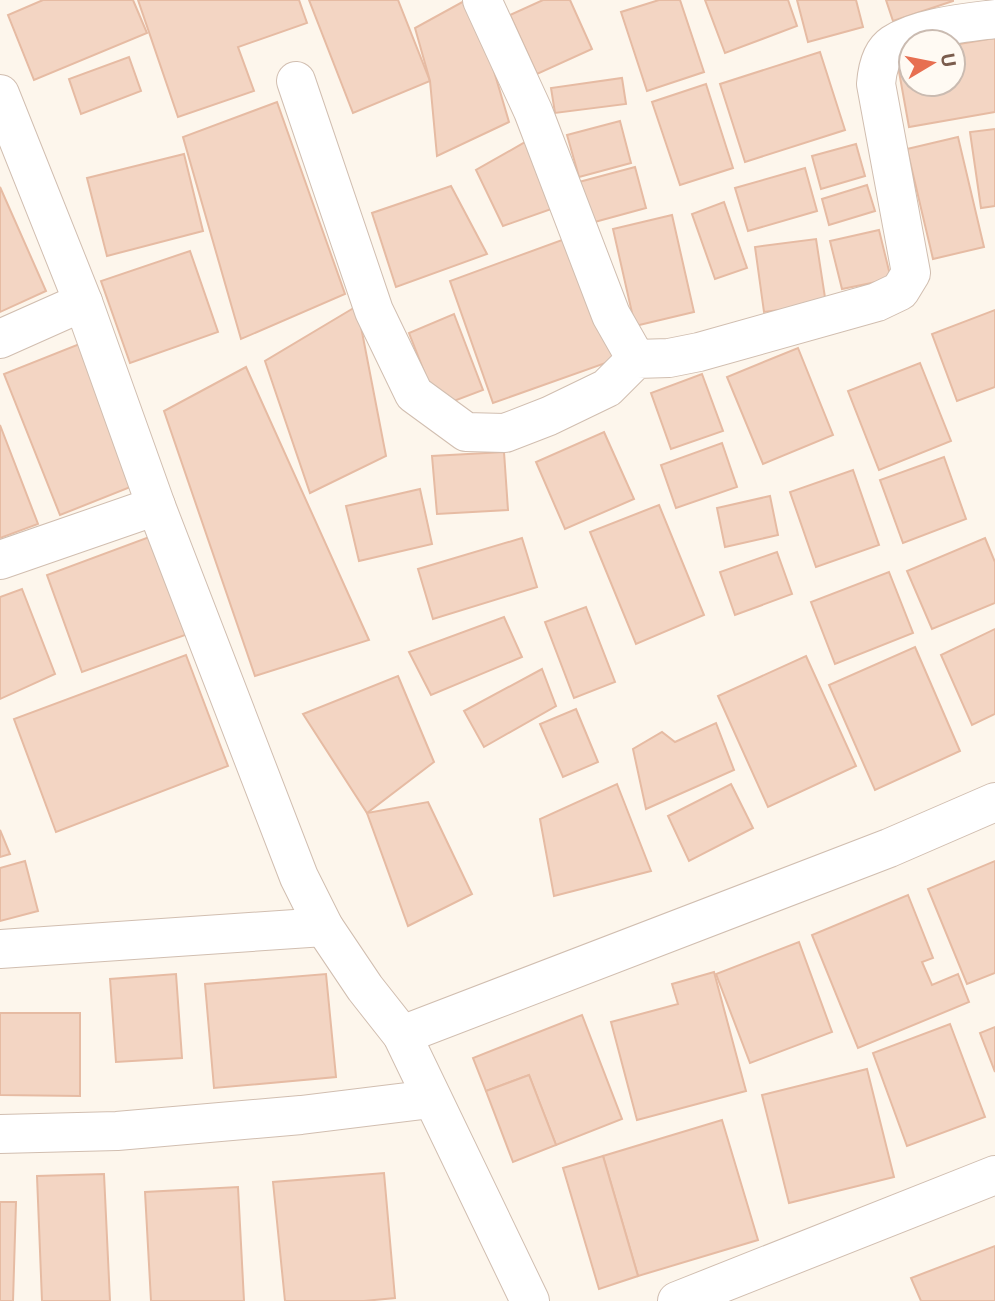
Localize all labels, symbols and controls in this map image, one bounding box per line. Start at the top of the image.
north arrow [897,28,967,98]
text: U [935,51,963,69]

